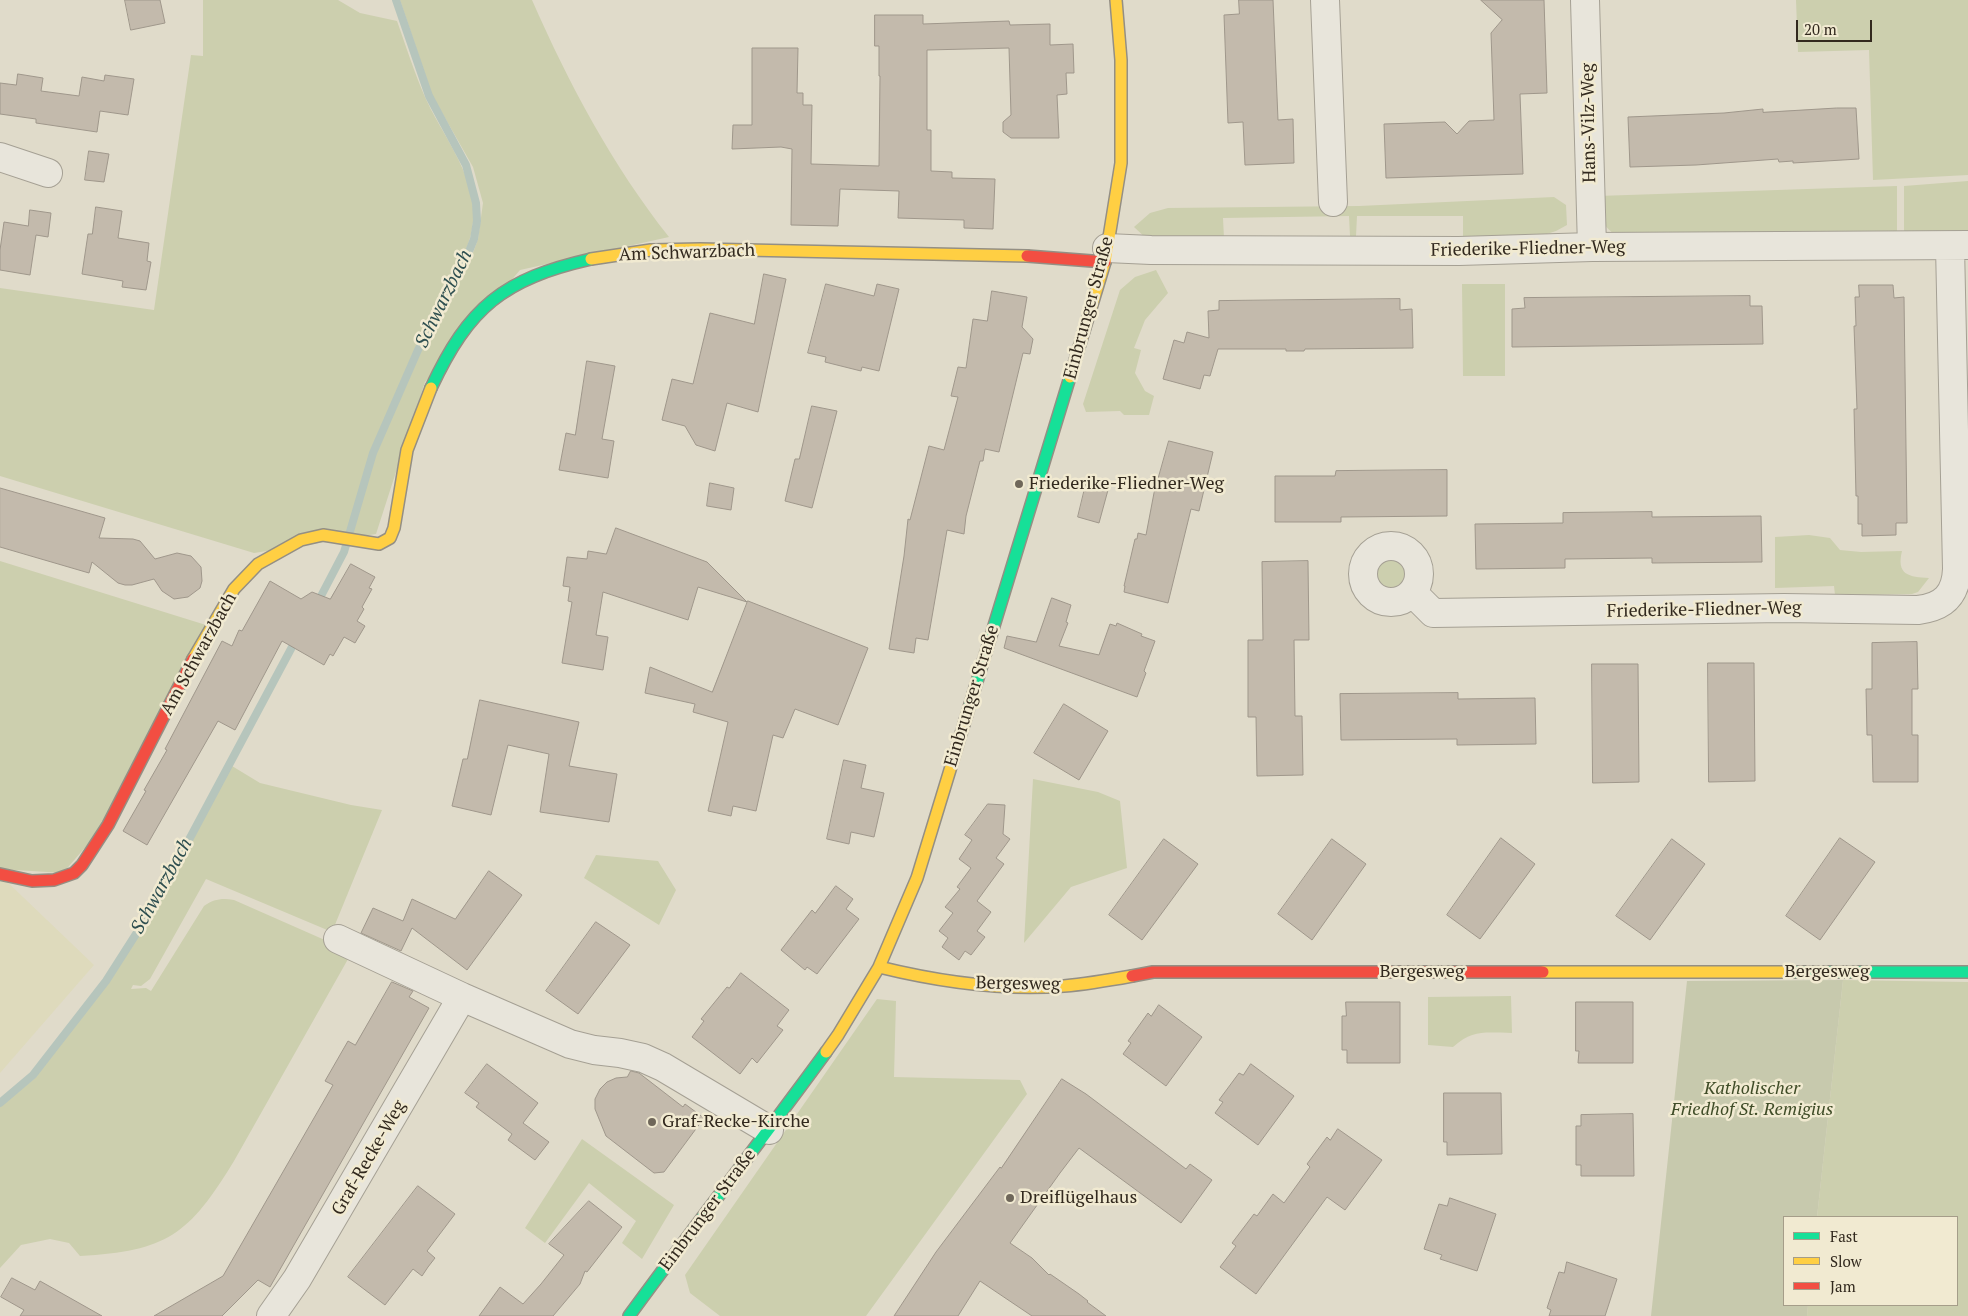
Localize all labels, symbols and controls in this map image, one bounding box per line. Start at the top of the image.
scale bar [1798,10,1874,42]
text: 20 m [1804,19,1837,39]
street label: Hans-Vilz-Weg [1577,63,1601,183]
street label: Einbrunger Straße [1060,234,1118,382]
street label: Friederike-Fliedner-Weg [1430,237,1626,261]
street label: Am Schwarzbach [618,240,756,266]
water label: Schwarzbach [411,246,477,352]
place label: Friederike-Fliedner-Weg [1029,473,1224,495]
marker: Friederike-Fliedner-Weg [1013,478,1025,490]
street label: Am Schwarzbach [156,589,242,719]
street label: Friederike-Fliedner-Weg [1606,598,1802,622]
street label: Einbrunger Straße [940,623,1004,769]
water label: Schwarzbach [126,834,198,938]
street label: Bergesweg [1380,961,1464,983]
street label: Bergesweg [1785,961,1869,983]
street label: Bergesweg [975,972,1061,996]
park label: Katholischer Friedhof St. Remigius [1671,1078,1833,1120]
street label: Graf-Recke-Weg [327,1097,411,1219]
place label: Graf-Recke-Kirche [662,1111,810,1133]
marker: Graf-Recke-Kirche [646,1116,658,1128]
street label: Einbrunger Straße [655,1145,761,1275]
place label: Dreiflügelhaus [1020,1187,1137,1209]
marker: Dreiflügelhaus [1004,1192,1016,1204]
legend [1783,1216,1958,1306]
text: Fast [1830,1226,1858,1246]
text: Slow [1830,1251,1862,1271]
text: Jam [1830,1276,1856,1296]

